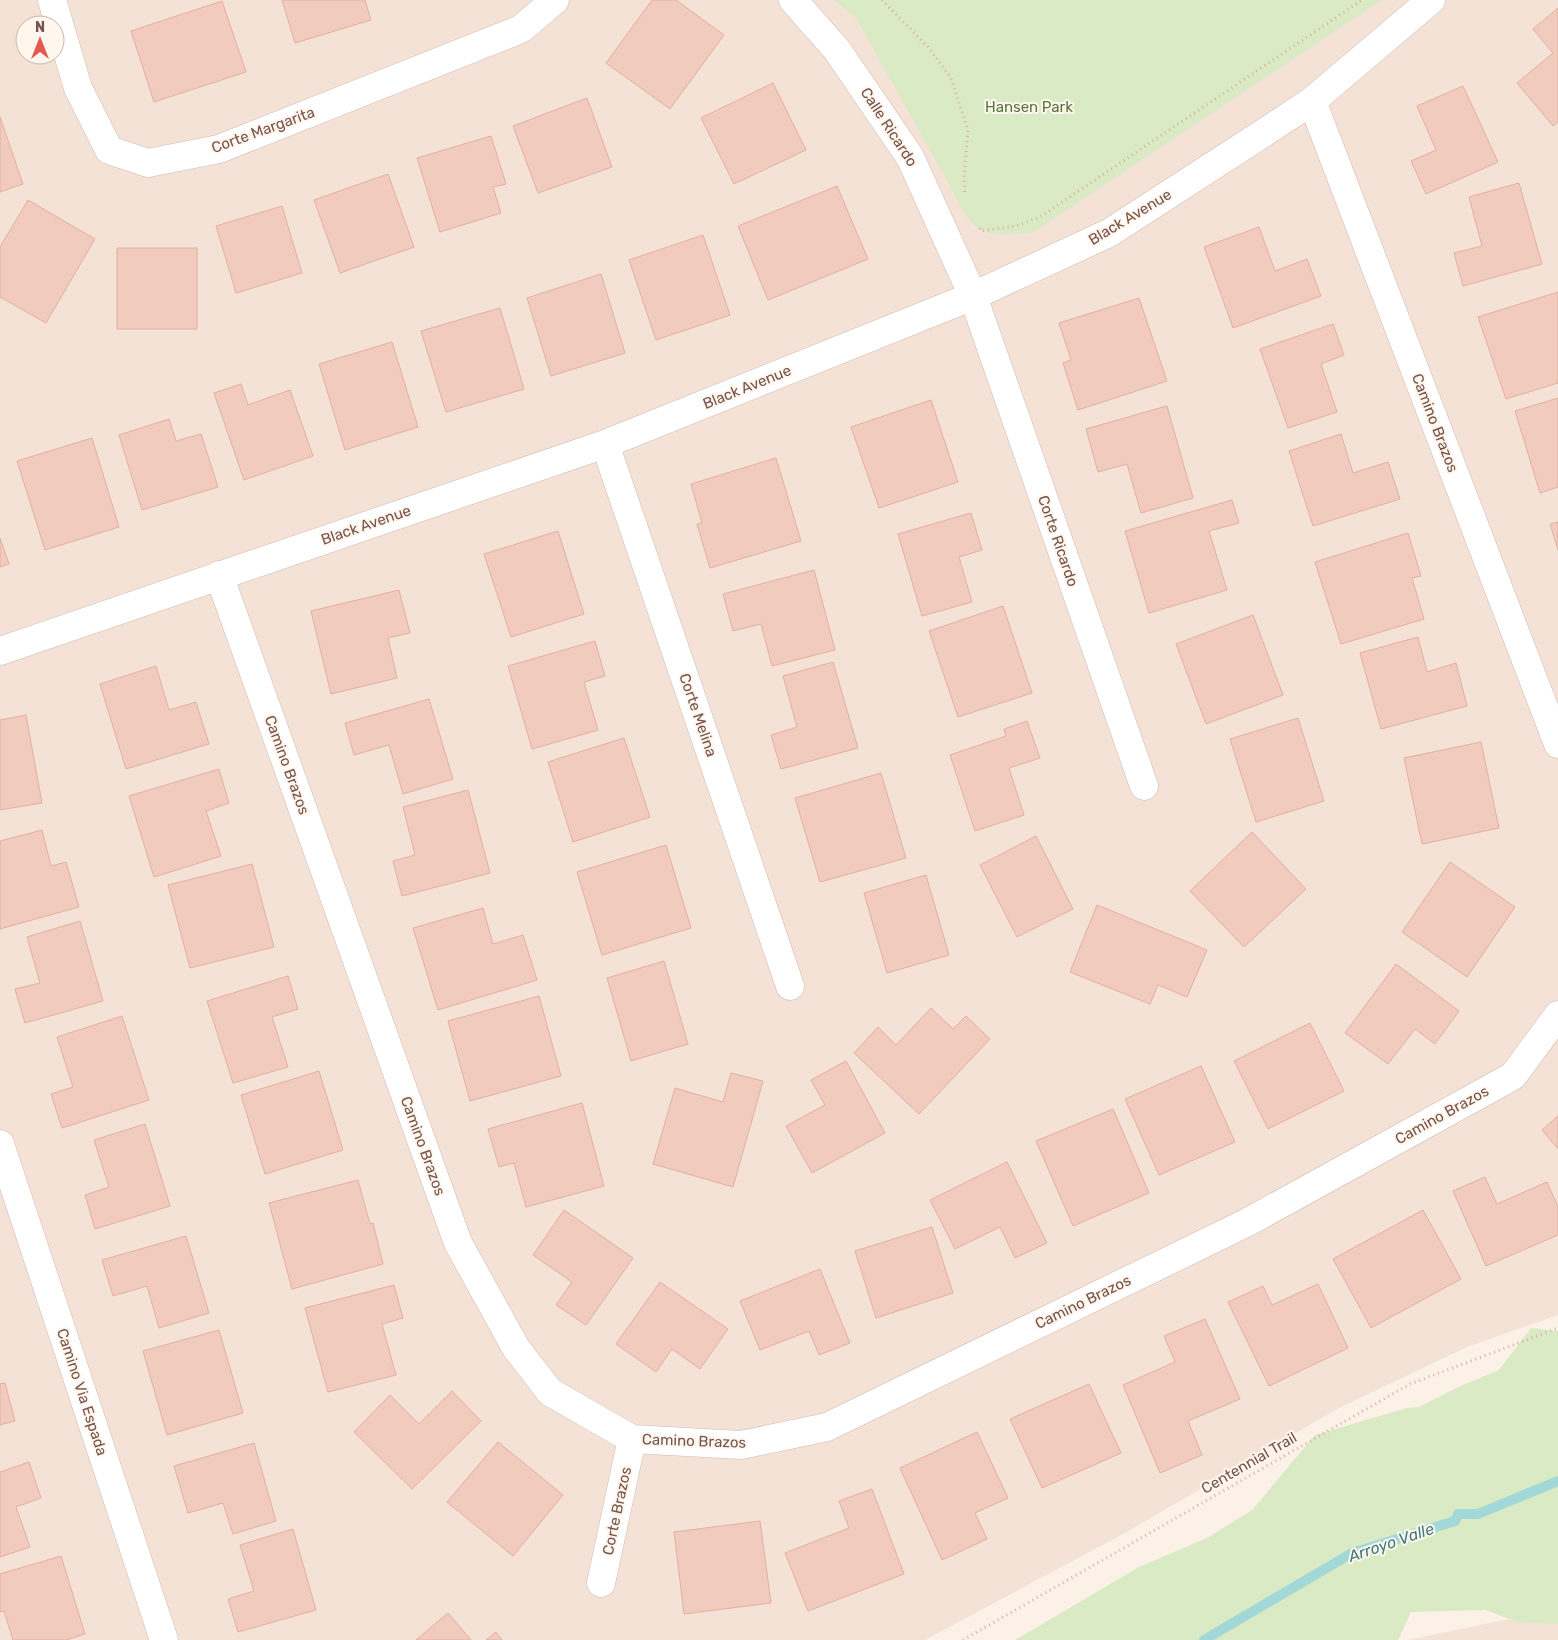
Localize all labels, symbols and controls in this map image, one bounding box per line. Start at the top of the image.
north arrow [15,15,65,65]
text: N [35,19,45,36]
street label: Calle Ricardo [857,84,921,170]
park label: Hansen Park [985,98,1073,116]
street label: Corte Margarita [209,103,317,157]
street label: Black Avenue [1085,185,1175,249]
street label: Black Avenue [700,361,794,413]
street label: Camino Brazos [1408,371,1462,475]
street label: Corte Ricardo [1034,493,1082,589]
street label: Black Avenue [319,501,413,549]
street label: Corte Melina [675,671,721,759]
street label: Camino Brazos [261,713,313,817]
street label: Camino Brazos [1392,1082,1492,1148]
street label: Camino Brazos [397,1094,449,1198]
street label: Camino Brazos [1032,1271,1134,1333]
street label: Camino Via Espada [53,1326,111,1458]
street label: Centennial Trail [1198,1428,1300,1498]
street label: Camino Brazos [642,1430,747,1452]
street label: Corte Brazos [599,1465,635,1557]
water label: Arroyo Valle [1345,1519,1437,1566]

